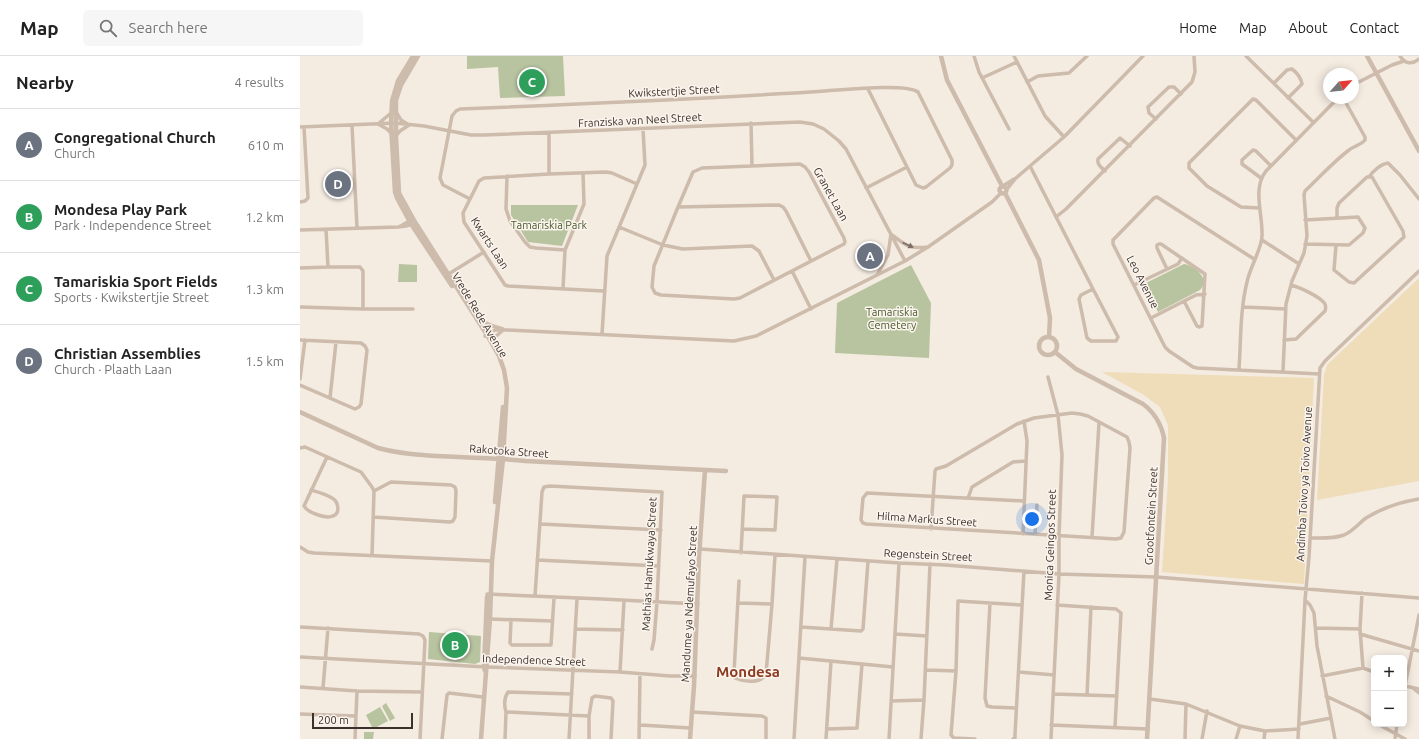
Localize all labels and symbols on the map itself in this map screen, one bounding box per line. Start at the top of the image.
pin: C [519,67,545,97]
north arrow [1323,68,1359,104]
street label: Kwikstertjie Street [628,83,721,99]
street label: Franziska van Neel Street [578,111,703,129]
street label: Granet Laan [811,165,851,223]
pin: D [325,169,351,199]
street label: Kwarts Laan [469,215,511,271]
park label: Tamariskia Park [511,219,588,231]
pin: A [857,241,883,271]
one-way arrow [902,242,914,249]
street label: Leo Avenue [1125,254,1161,310]
street label: Vrede Rede Avenue [450,270,510,360]
park label: Tamariskia Cemetery [866,306,918,331]
street label: Andimba Toivo ya Toivo Avenue [1294,406,1314,562]
street label: Rakotoka Street [469,442,550,460]
street label: Grootfontein Street [1142,466,1160,565]
street label: Monica Geingos Street [1042,489,1058,601]
street label: Mathias Hamukwaya Street [639,496,659,631]
your location [1022,509,1042,529]
street label: Hilma Markus Street [877,510,978,529]
street label: Mandume ya Ndemufayo Street [679,525,699,683]
street label: Regenstein Street [883,547,973,563]
pin: B [442,630,468,660]
street label: Independence Street [482,652,587,668]
district label: Mondesa [716,663,780,680]
scale bar [312,711,413,730]

